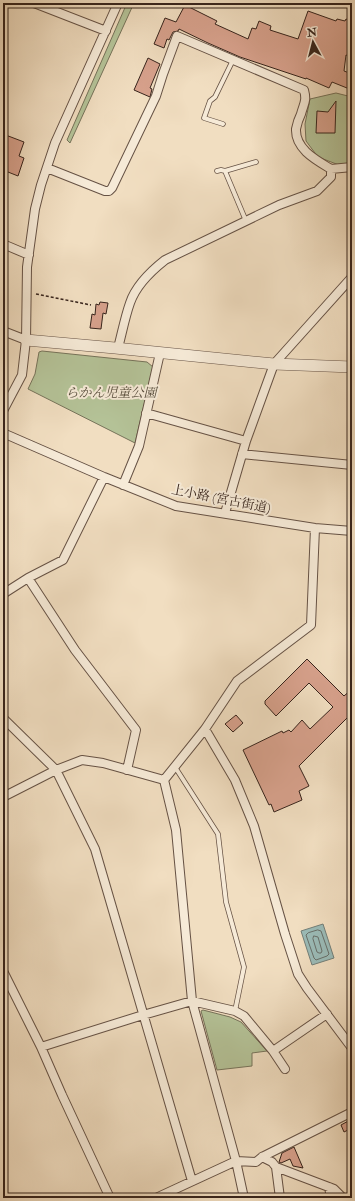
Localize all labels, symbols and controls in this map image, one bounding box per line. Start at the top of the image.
north arrow [293,22,333,62]
text: N [305,25,319,40]
park label: らかん児童公園 [65,385,158,401]
street label: 上小路 (宮古街道) [170,482,272,516]

